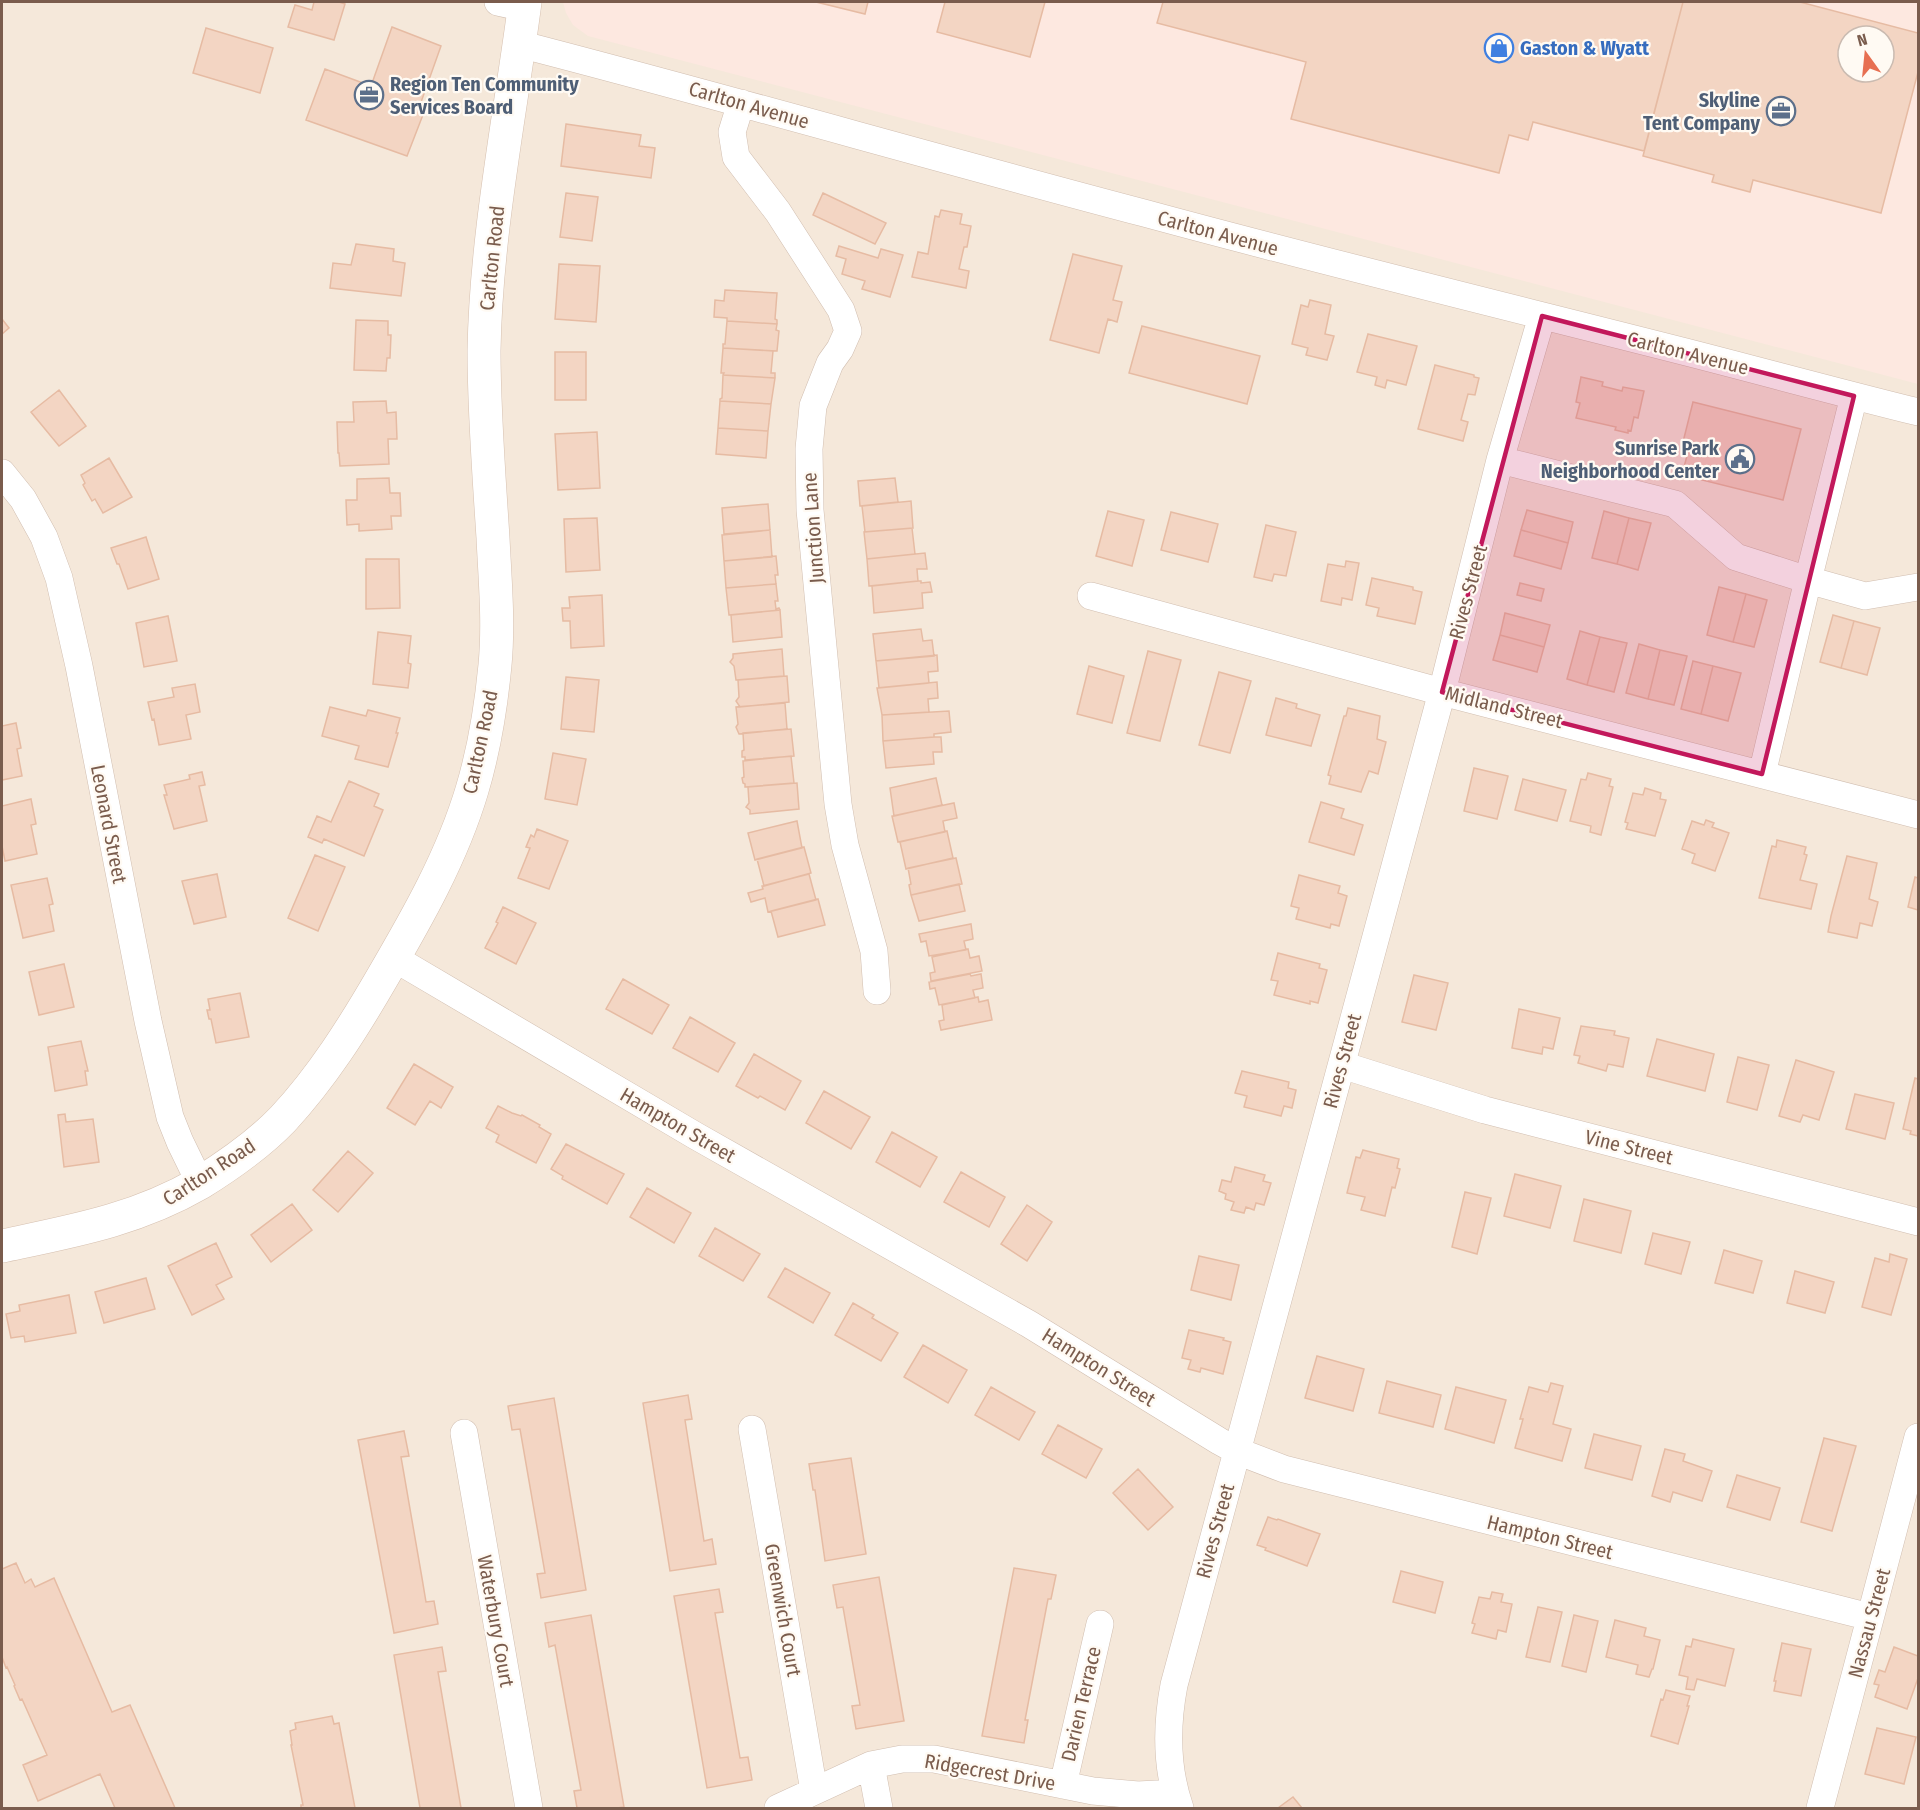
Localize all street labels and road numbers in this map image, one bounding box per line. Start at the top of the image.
street label: Carlton Avenue [686,76,812,134]
street label: Carlton Road [475,204,509,312]
street label: Carlton Avenue [1155,205,1281,261]
street label: Carlton Avenue [1625,326,1751,380]
street label: Junction Lane [797,472,829,584]
street label: Rives Street [1444,542,1492,642]
street label: Midland Street [1443,681,1566,733]
street label: Carlton Road [457,688,503,796]
street label: Leonard Street [86,763,132,886]
street label: Rives Street [1318,1011,1366,1111]
street label: Hampton Street [616,1082,740,1168]
street label: Vine Street [1583,1125,1676,1170]
street label: Carlton Road [158,1133,260,1211]
street label: Hampton Street [1038,1323,1160,1412]
street label: Rives Street [1191,1481,1239,1581]
street label: Hampton Street [1484,1510,1616,1564]
street label: Greenwich Court [760,1542,807,1679]
street label: Waterbury Court [473,1553,519,1689]
street label: Nassau Street [1843,1565,1895,1681]
street label: Darien Terrace [1056,1644,1106,1764]
street label: Ridgecrest Drive [923,1749,1057,1795]

